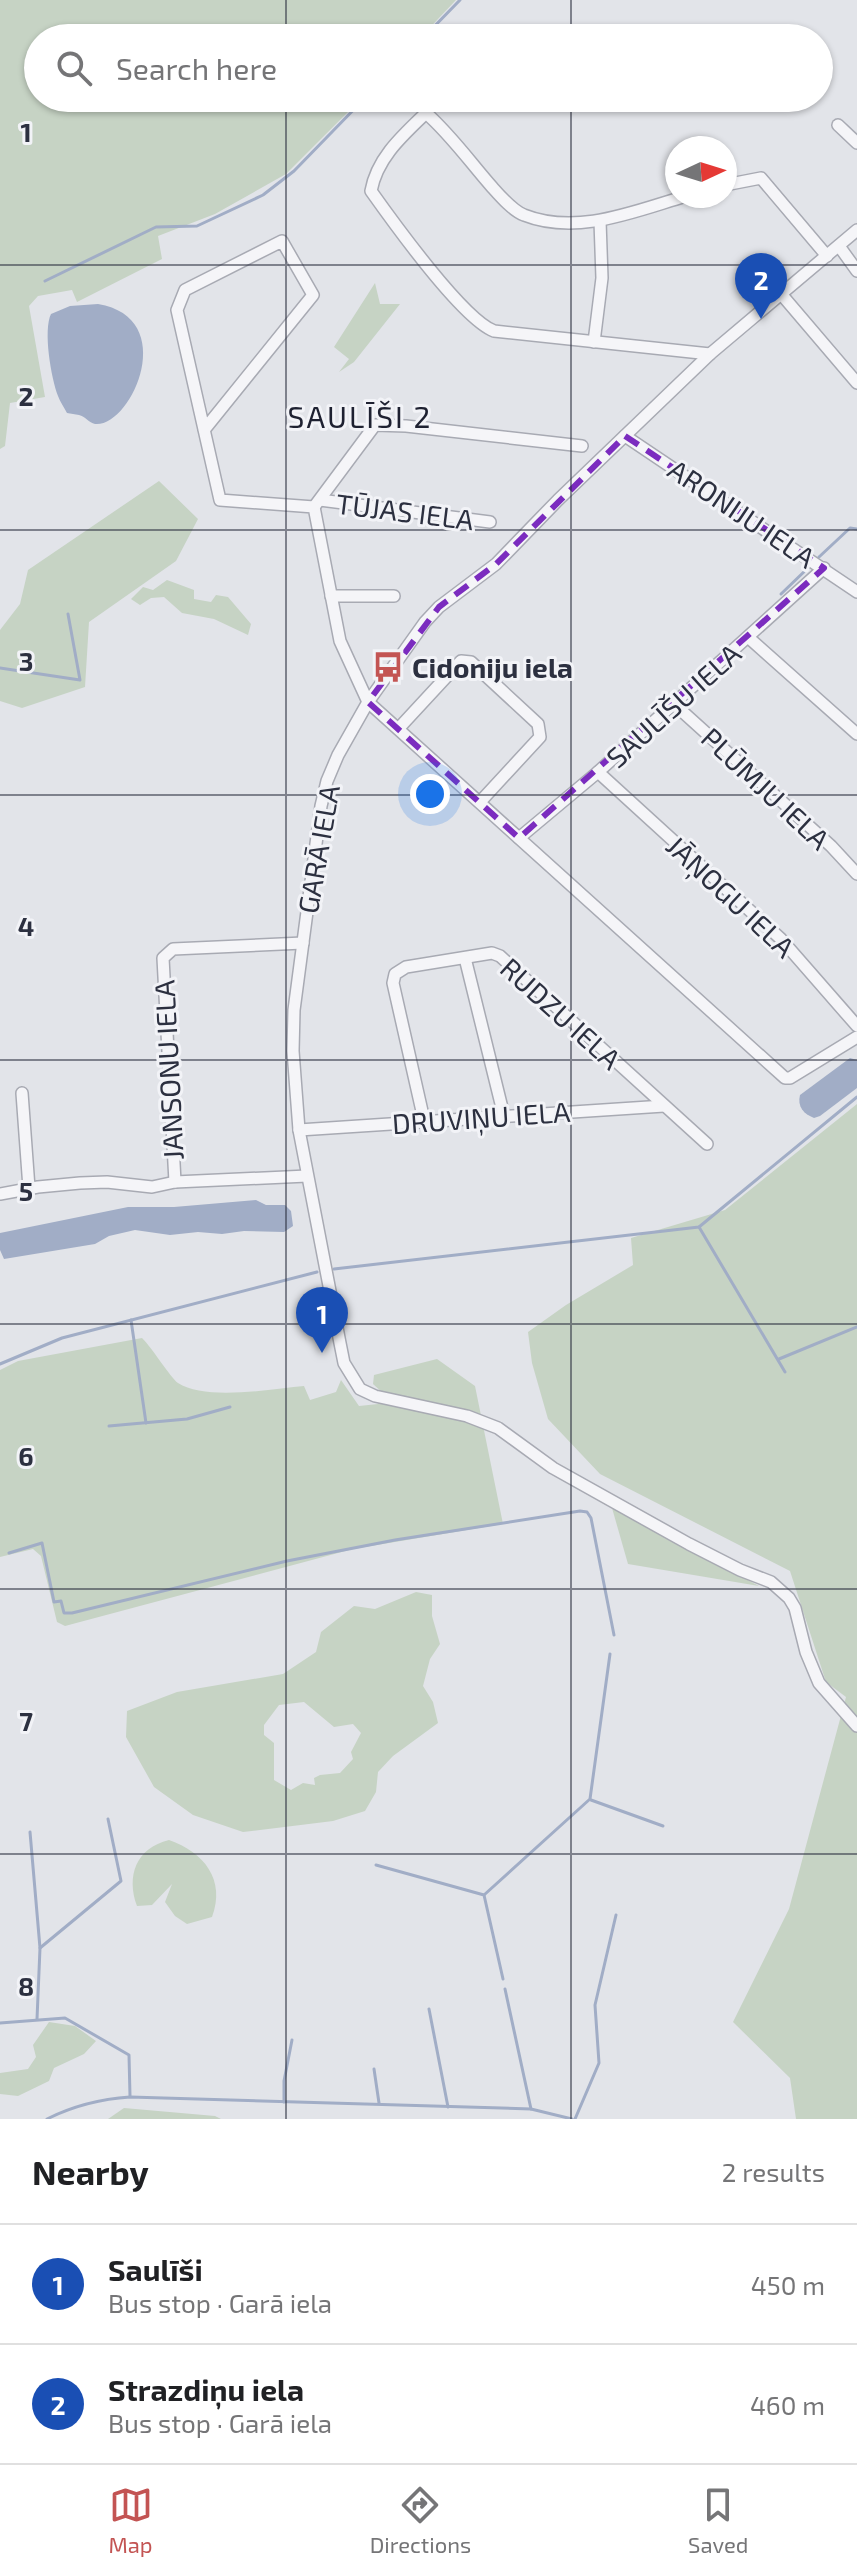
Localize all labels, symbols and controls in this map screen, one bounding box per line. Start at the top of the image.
search box [24,24,833,112]
icon: search [52,46,96,90]
text: Search here [116,50,277,86]
text: 1 [20,116,32,147]
north arrow [665,136,737,208]
pin: 2 [735,253,787,319]
text: 2 [18,380,34,411]
district label: SAULĪŠI 2 [288,398,432,434]
street label: ARONIJU IELA [662,451,822,575]
street label: TŪJAS IELA [334,486,476,536]
street label: SAULĪŠU IELA [599,636,748,774]
text: 3 [19,645,33,676]
bus stop icon: Cidoniju iela [371,650,405,684]
place label: Cidoniju iela [412,650,573,684]
street label: PLŪMJU IELA [695,720,838,856]
your location [410,774,450,814]
street label: GARĀ IELA [290,781,346,916]
street label: JĀŅOGU IELA [659,828,803,966]
text: 4 [18,910,34,941]
street label: RUDZU IELA [494,950,629,1076]
street label: JANSONU IELA [146,978,190,1161]
street label: DRUVIŅU IELA [391,1094,572,1142]
text: 5 [19,1175,33,1206]
pin: 1 [296,1287,348,1353]
text: 6 [18,1440,34,1471]
text: 7 [19,1705,33,1736]
text: 8 [18,1970,34,2001]
text: Nearby [32,2151,149,2192]
text: 2 results [722,2156,825,2187]
text: Saulīši [108,2251,203,2287]
text: 1 [52,2269,64,2300]
text: 450 m [751,2269,825,2300]
text: Bus stop · Garā iela [108,2287,332,2318]
text: Strazdiņu iela [108,2371,304,2407]
text: 2 [50,2389,66,2420]
text: 460 m [750,2389,825,2420]
text: Bus stop · Garā iela [108,2407,332,2438]
tab: Map [109,2483,153,2557]
tab: Directions [370,2483,471,2557]
tab: Saved [688,2483,748,2557]

